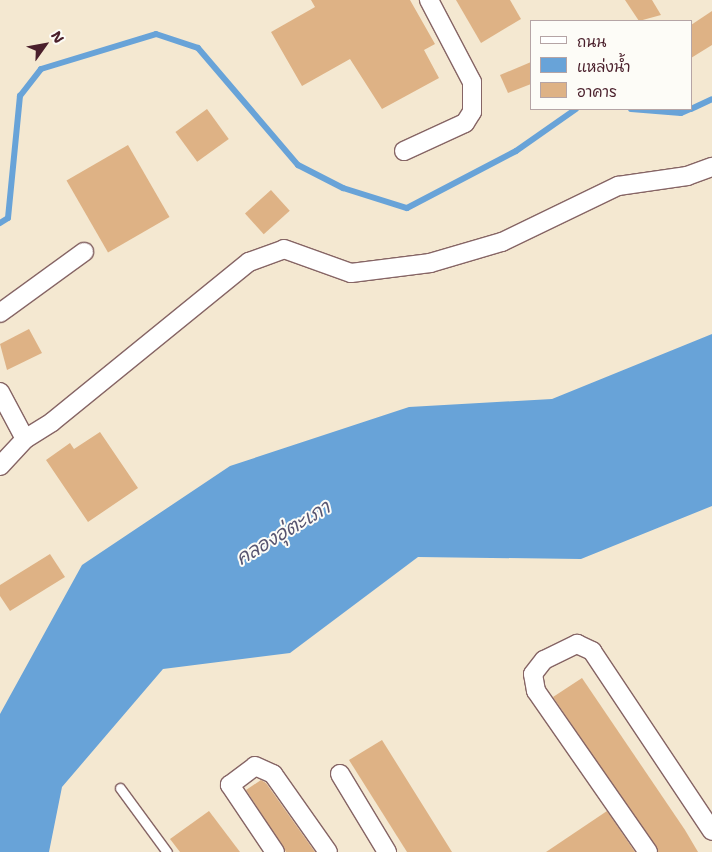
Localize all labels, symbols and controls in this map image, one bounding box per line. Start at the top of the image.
north arrow [20,20,70,70]
legend [530,20,692,110]
text: N [47,28,68,47]
text: ถนน [577,32,606,52]
text: แหล่งน้ำ [577,57,631,77]
text: อาคาร [577,82,617,102]
water label: คลองอุ่ตะเภา [232,496,334,570]

